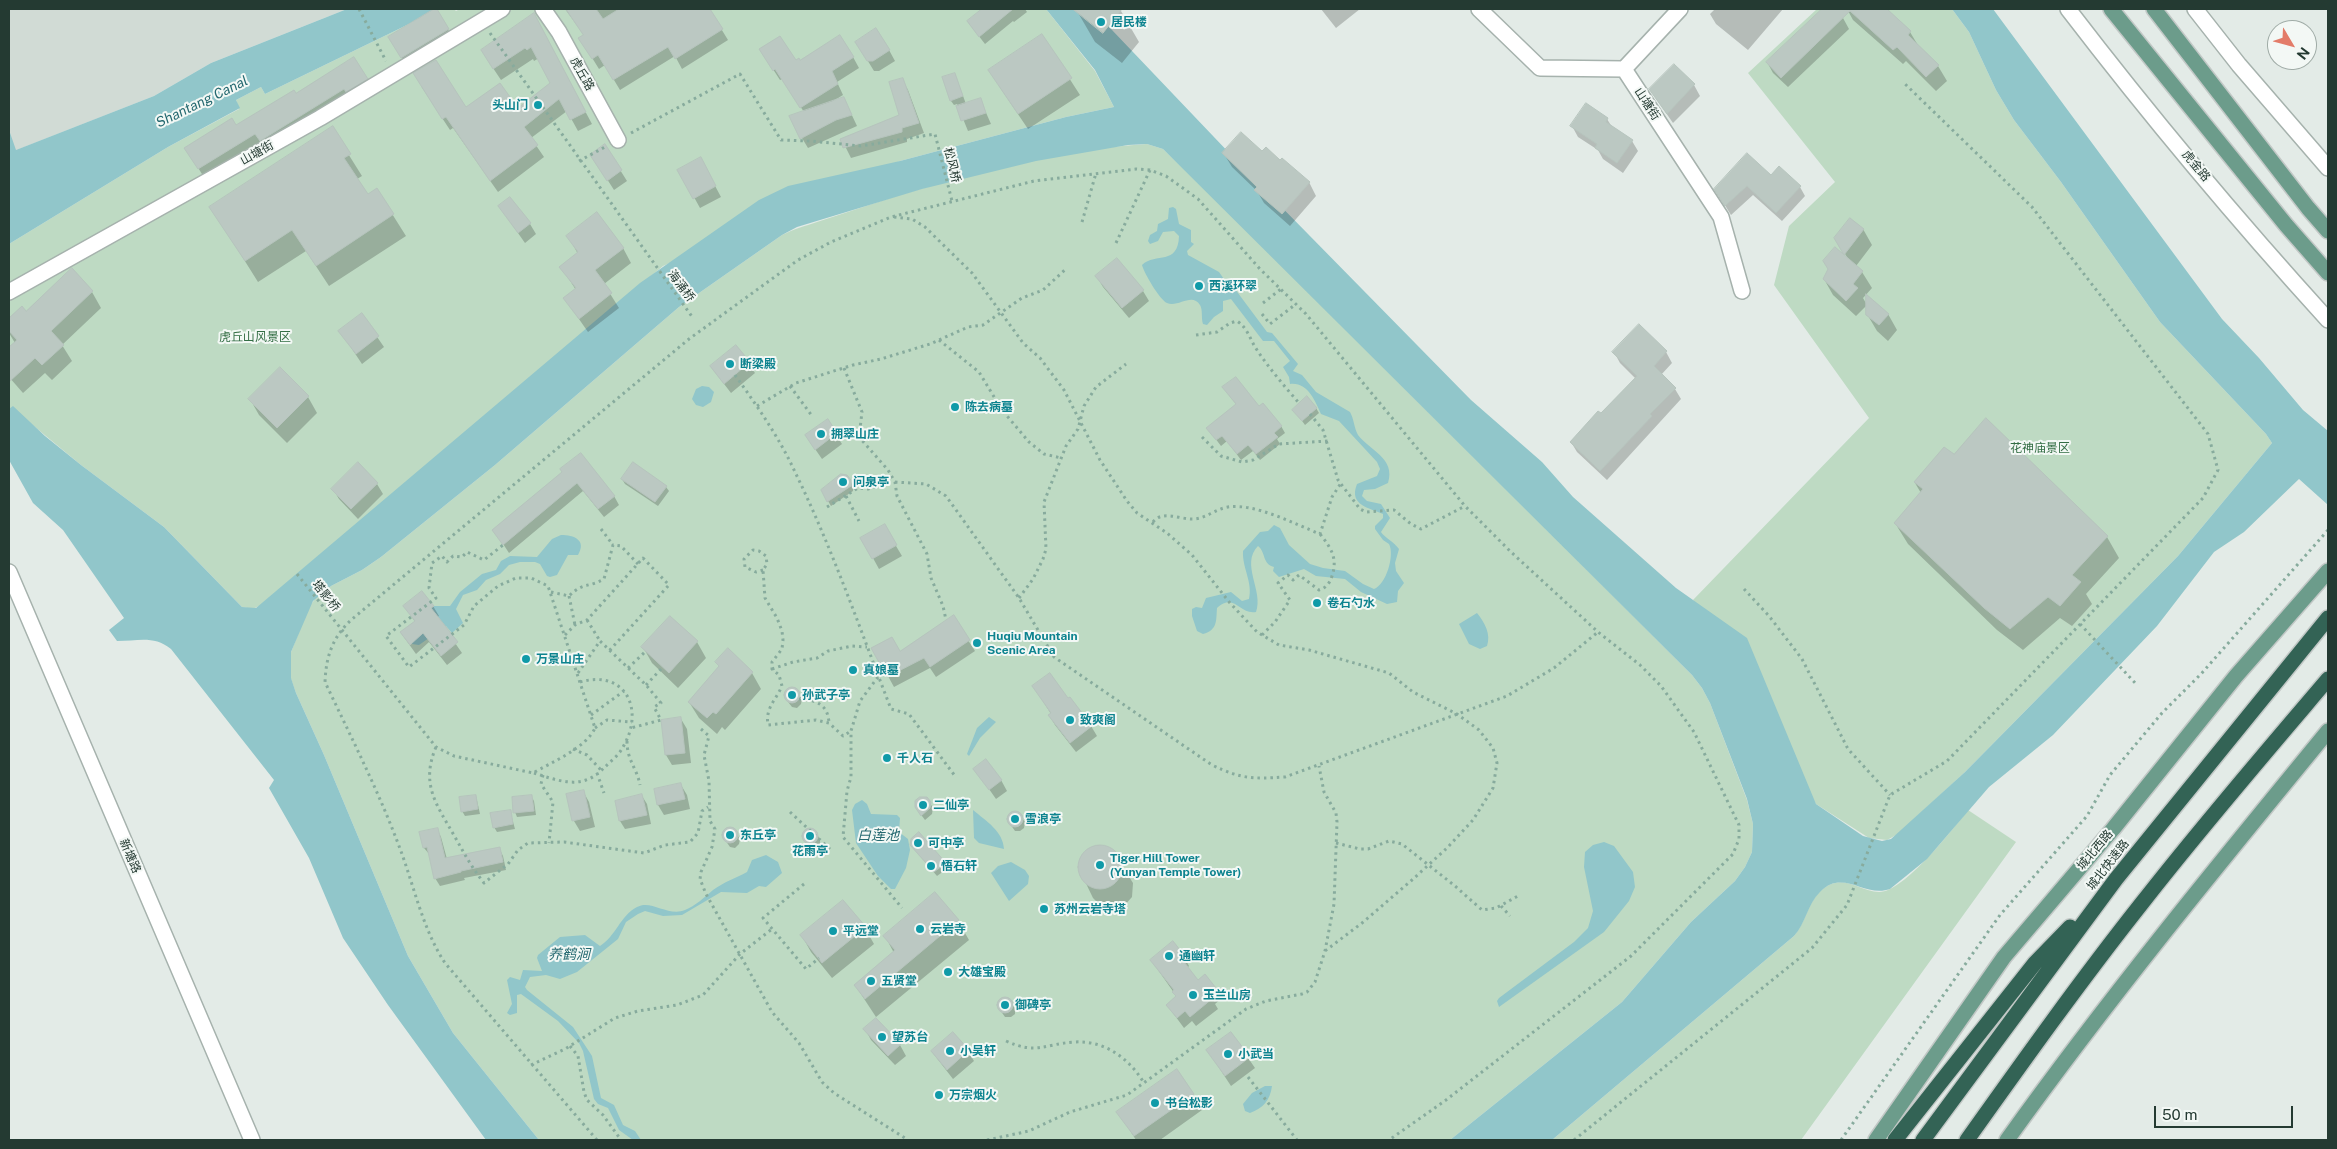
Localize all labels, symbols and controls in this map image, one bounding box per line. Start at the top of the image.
place label: 居民楼 [1111,15,1147,29]
marker: 居民楼 [1095,16,1107,28]
north arrow [2267,20,2317,70]
text: N [2294,44,2313,63]
street label: 虎丘路 [567,55,597,93]
water label: Shantang Canal [153,72,251,132]
street label: 山塘街 [1631,85,1663,123]
place label: 头山门 [492,98,528,112]
marker: 头山门 [532,99,544,111]
street label: 山塘街 [238,138,276,168]
street label: 松风桥 [941,146,963,184]
street label: 虎金路 [2179,148,2213,184]
street label: 海涌桥 [664,267,698,305]
place label: 西溪环翠 [1209,279,1257,293]
marker: 西溪环翠 [1193,280,1205,292]
park label: 虎丘山风景区 [219,330,291,344]
place label: 断梁殿 [740,357,776,371]
marker: 断梁殿 [724,358,736,370]
place label: 陈去病墓 [965,400,1013,414]
marker: 陈去病墓 [949,401,961,413]
place label: 拥翠山庄 [831,427,879,441]
marker: 拥翠山庄 [815,428,827,440]
park label: 花神庙景区 [2010,441,2070,455]
place label: 问泉亭 [853,475,889,489]
marker: 问泉亭 [837,476,849,488]
street label: 塔影桥 [309,577,343,615]
place label: 卷石勺水 [1327,596,1375,610]
marker: 卷石勺水 [1311,597,1323,609]
place label: Huqiu Mountain Scenic Area [987,629,1078,657]
marker: Huqiu Mountain Scenic Area [971,637,983,649]
place label: 万景山庄 [536,652,584,666]
marker: 万景山庄 [520,653,532,665]
place label: 真娘墓 [863,663,899,677]
marker: 真娘墓 [847,664,859,676]
place label: 孙武子亭 [802,688,850,702]
marker: 孙武子亭 [786,689,798,701]
place label: 致爽阁 [1080,713,1116,727]
marker: 致爽阁 [1064,714,1076,726]
place label: 千人石 [897,751,933,765]
marker: 千人石 [881,752,893,764]
place label: 二仙亭 [933,798,969,812]
marker: 二仙亭 [917,799,929,811]
place label: 雪浪亭 [1025,812,1061,826]
marker: 雪浪亭 [1009,813,1021,825]
street label: 城北西路 [2074,827,2116,873]
place label: 东丘亭 [740,828,776,842]
water label: 白莲池 [857,828,899,844]
marker: 东丘亭 [724,829,736,841]
marker: 花雨亭 [804,830,816,842]
place label: 可中亭 [928,836,964,850]
street label: 新塘路 [116,837,144,875]
marker: 可中亭 [912,837,924,849]
street label: 城北快速路 [2084,837,2132,893]
place label: 花雨亭 [792,844,828,858]
place label: Tiger Hill Tower (Yunyan Temple Tower) [1110,851,1241,879]
place label: 悟石轩 [941,859,977,873]
marker: Tiger Hill Tower (Yunyan Temple Tower) [1094,859,1106,871]
marker: 悟石轩 [925,860,937,872]
place label: 苏州云岩寺塔 [1054,902,1126,916]
marker: 苏州云岩寺塔 [1038,903,1050,915]
place label: 云岩寺 [930,922,966,936]
marker: 云岩寺 [914,923,926,935]
place label: 平远堂 [843,924,879,938]
marker: 平远堂 [827,925,839,937]
water label: 养鹤涧 [548,947,590,963]
place label: 通幽轩 [1179,949,1215,963]
marker: 通幽轩 [1163,950,1175,962]
place label: 大雄宝殿 [958,965,1006,979]
marker: 大雄宝殿 [942,966,954,978]
place label: 五贤堂 [881,974,917,988]
marker: 五贤堂 [865,975,877,987]
place label: 玉兰山房 [1203,988,1251,1002]
marker: 玉兰山房 [1187,989,1199,1001]
place label: 御碑亭 [1015,998,1051,1012]
marker: 御碑亭 [999,999,1011,1011]
place label: 望苏台 [892,1030,928,1044]
marker: 望苏台 [876,1031,888,1043]
place label: 小吴轩 [960,1044,996,1058]
marker: 小吴轩 [944,1045,956,1057]
place label: 小武当 [1238,1047,1274,1061]
marker: 小武当 [1222,1048,1234,1060]
place label: 万宗烟火 [949,1088,997,1102]
marker: 万宗烟火 [933,1089,945,1101]
place label: 书台松影 [1165,1096,1213,1110]
scale bar [2157,1096,2296,1128]
marker: 书台松影 [1149,1097,1161,1109]
text: 50 m [2162,1106,2197,1123]

